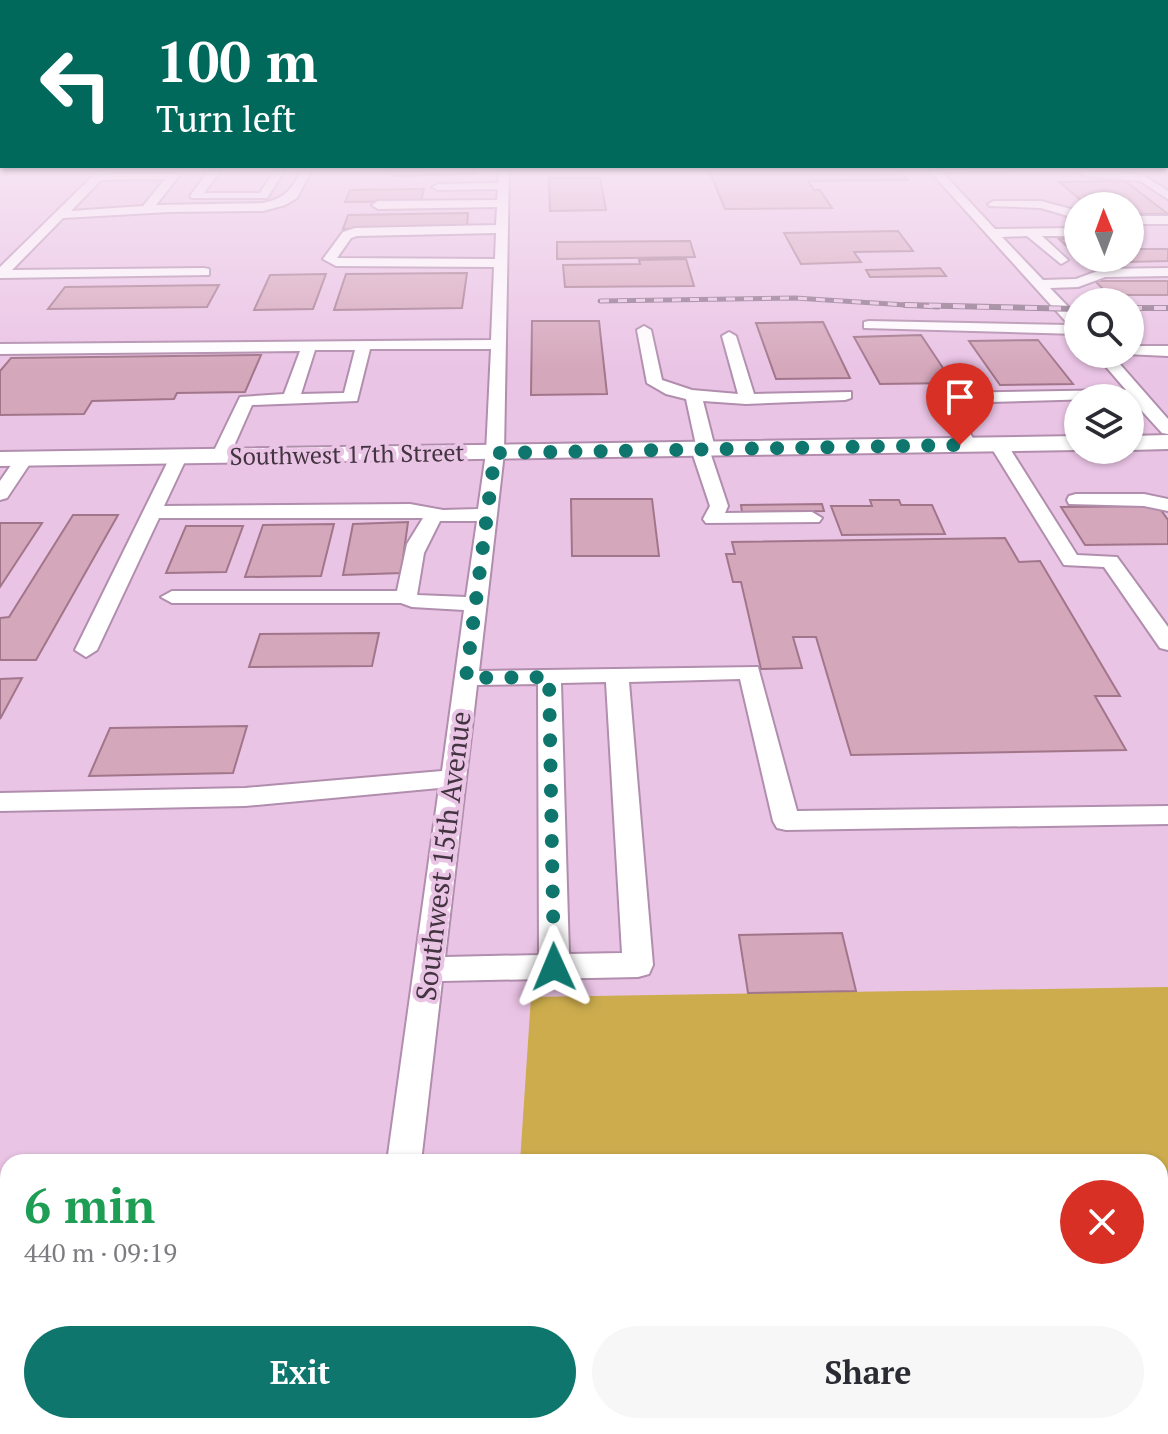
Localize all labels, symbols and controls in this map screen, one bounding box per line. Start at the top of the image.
text: 100 m [156,24,318,98]
icon: left [24,32,128,136]
text: Turn left [156,95,296,142]
north arrow [1064,192,1144,272]
map controls [1064,192,1144,464]
button: search [1064,288,1144,368]
pin [926,363,994,445]
icon: arrive [938,375,982,419]
button: layers [1064,384,1144,464]
street label: Southwest 17th Street [229,436,465,472]
street label: Southwest 15th Avenue [406,709,479,1003]
position arrow [512,925,596,1009]
text: 6 min [24,1173,155,1237]
button: close [1060,1180,1144,1264]
text: 440 m · 09:19 [24,1235,177,1269]
button: Exit [24,1326,576,1418]
button: Share [592,1326,1144,1418]

